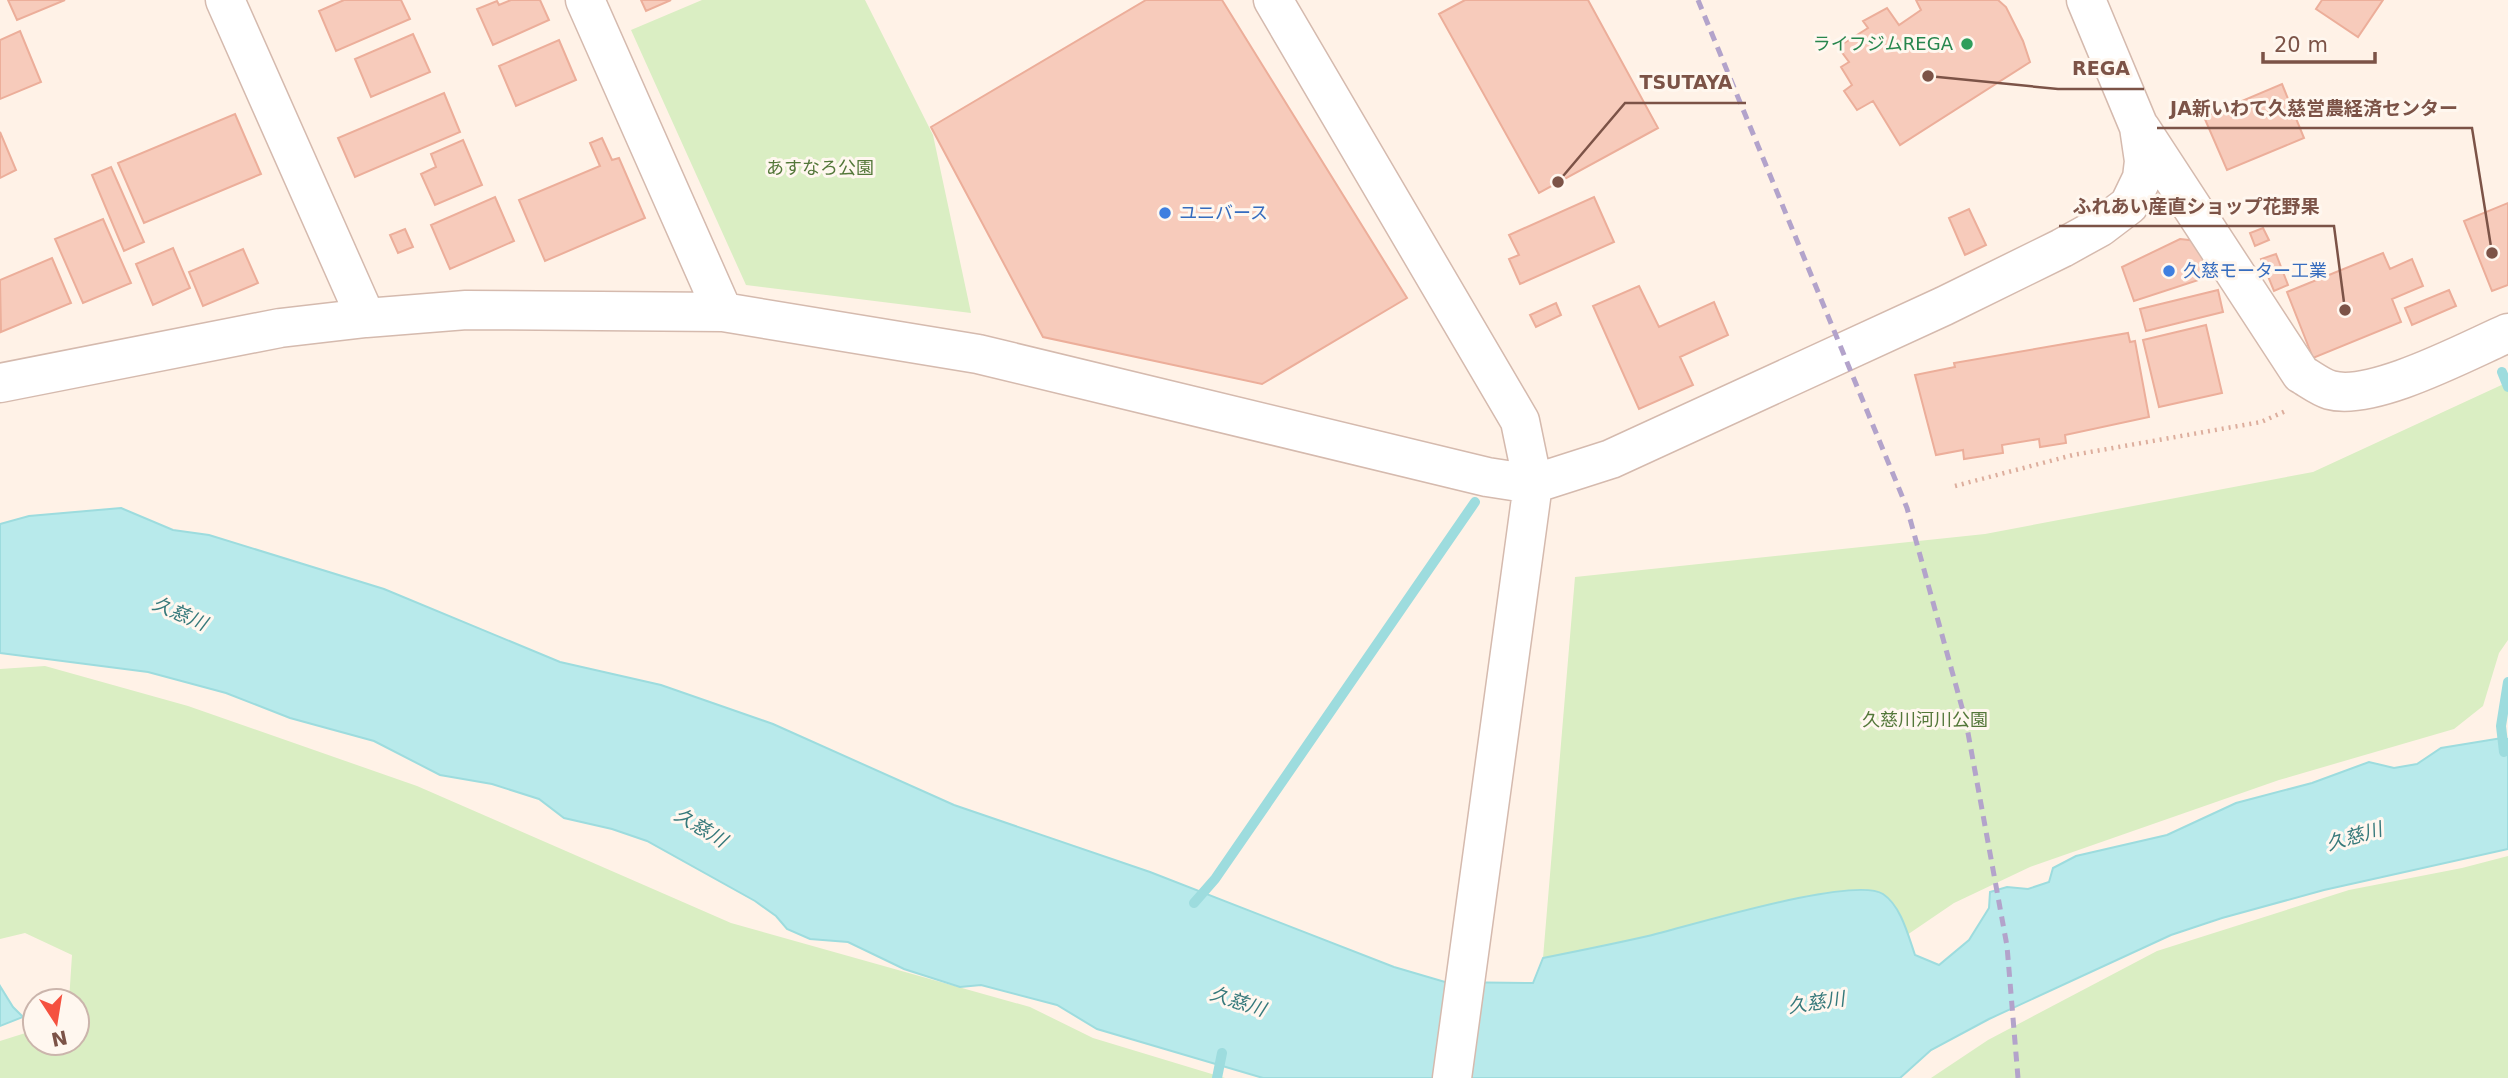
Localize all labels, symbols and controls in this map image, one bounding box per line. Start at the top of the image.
scale bar [2263,21,2375,65]
place label: ライフジムREGA [1813,33,1954,54]
text: 20 m [2274,33,2328,57]
marker: ライフジムREGA [1959,36,1975,52]
callout: REGA [2058,49,2144,89]
text: REGA [2072,57,2130,79]
callout: TSUTAYA [1625,63,1746,103]
text: TSUTAYA [1639,71,1733,93]
callout: JA新いわて久慈営農経済センター [2157,88,2472,128]
text: JA新いわて久慈営農経済センター [2168,97,2458,119]
park label: あすなろ公園 [766,157,874,178]
callout: ふれあい産直ショップ花野果 [2059,186,2334,226]
text: ふれあい産直ショップ花野果 [2072,195,2320,217]
place label: ユニバース [1179,202,1268,223]
marker: ユニバース [1157,205,1173,221]
place label: 久慈モーター工業 [2183,260,2327,281]
marker: 久慈モーター工業 [2161,263,2177,279]
water label: 久慈川 [149,592,212,635]
park label: 久慈川河川公園 [1862,709,1988,730]
water label: 久慈川 [671,803,733,852]
water label: 久慈川 [2324,817,2386,854]
water label: 久慈川 [1207,982,1270,1021]
north arrow [21,987,91,1057]
water label: 久慈川 [1786,987,1848,1017]
text: N [49,1026,70,1051]

